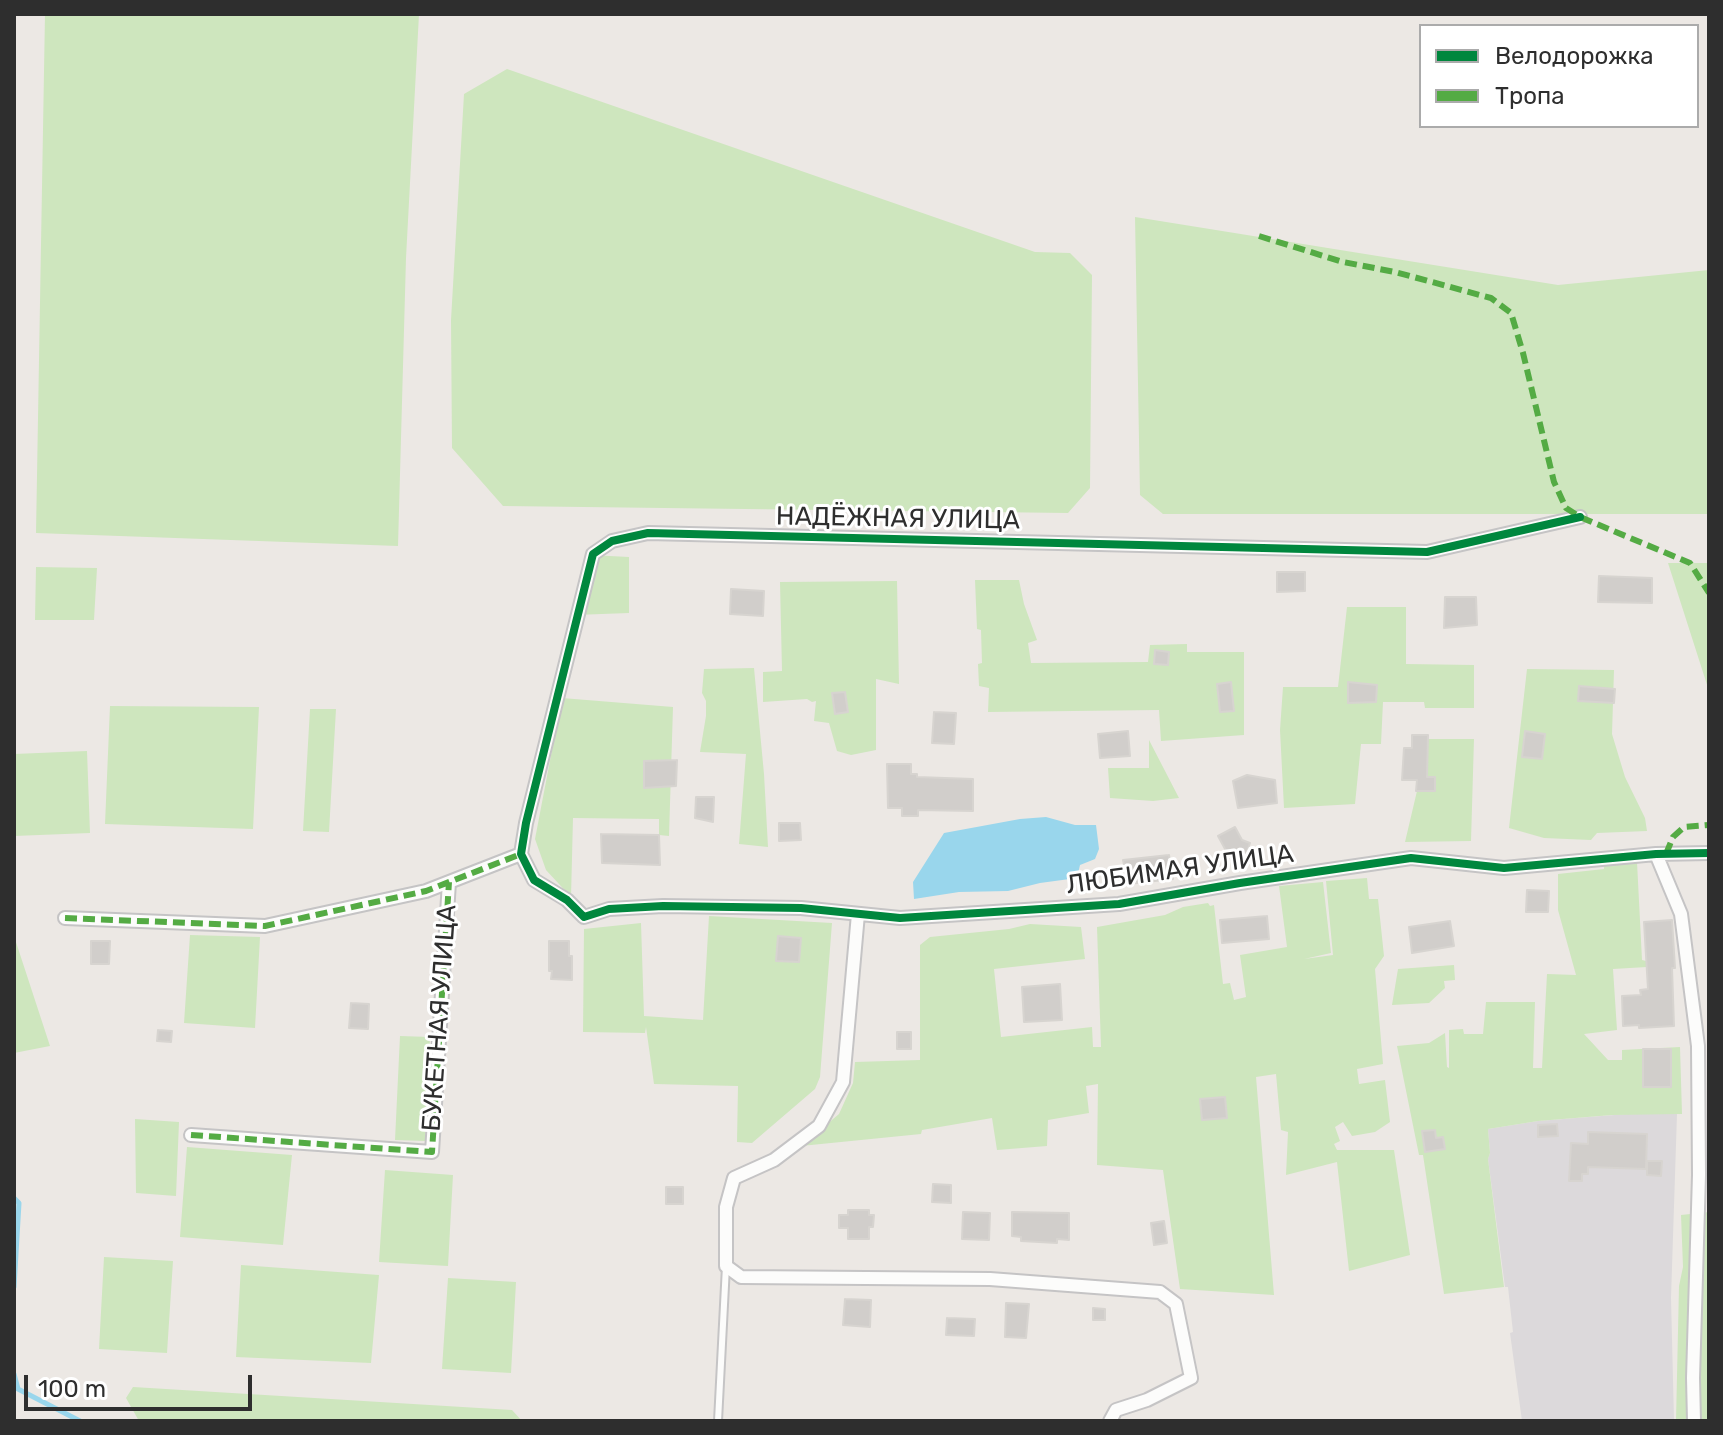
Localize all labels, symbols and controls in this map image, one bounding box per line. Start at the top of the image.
legend [1419,24,1699,128]
text: Велодорожка [1495,42,1654,70]
text: Тропа [1495,82,1564,110]
street label: НАДЁЖНАЯ УЛИЦА [776,501,1020,537]
street label: ЛЮБИМАЯ УЛИЦА [1064,839,1296,901]
street label: БУКЕТНАЯ УЛИЦА [417,903,463,1133]
scale bar [28,1359,256,1409]
text: 100 m [38,1375,106,1403]

